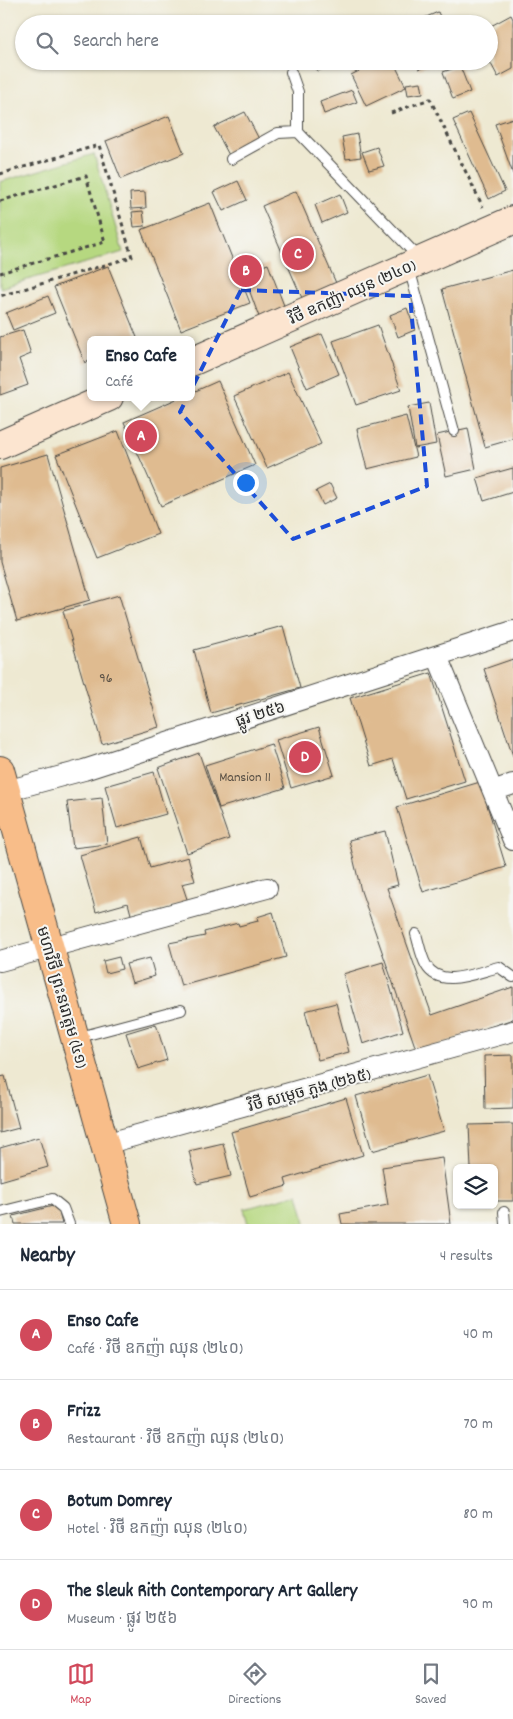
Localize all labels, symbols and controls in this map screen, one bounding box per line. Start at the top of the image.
search box [15,15,498,70]
icon: search [33,29,61,57]
text: Search here [73,29,159,56]
pin: C [282,235,314,273]
pin: B [230,252,262,290]
street label: វិថី ឧកញ៉ា ឈុន (២៤០) [284,254,420,332]
popup [87,336,195,401]
text: Enso Cafe [105,344,177,371]
text: Café [105,371,133,394]
pin: A [125,417,157,455]
your location [233,470,259,496]
house number: 96 [99,669,113,689]
street label: ផ្លូវ ២៥៦ [233,696,289,735]
pin: D [289,738,321,776]
house number: Mansion 11 [219,768,271,788]
street label: មហាវិថី ព្រះនរោត្តម (៤១) [29,924,93,1071]
street label: វិថី សម្តេច ភួង (២៦៥) [244,1063,374,1119]
map controls [453,1164,498,1209]
button: layers [453,1164,498,1209]
text: Nearby [20,1242,75,1272]
text: 4 results [440,1245,493,1268]
text: Enso Cafe [67,1309,139,1336]
text: A [32,1323,40,1346]
text: 40 m [463,1323,493,1346]
text: Café · វិថី ឧកញ៉ា ឈុន (២៤០) [67,1338,243,1361]
text: Frizz [67,1399,100,1426]
text: B [32,1413,40,1436]
text: 70 m [463,1413,493,1436]
text: Restaurant · វិថី ឧកញ៉ា ឈុន (២៤០) [67,1428,284,1451]
text: Botum Domrey [67,1489,171,1516]
text: C [32,1503,40,1526]
text: 80 m [463,1503,493,1526]
text: Hotel · វិថី ឧកញ៉ា ឈុន (២៤០) [67,1518,247,1541]
text: The Sleuk Rith Contemporary Art Gallery [67,1579,357,1606]
text: D [32,1593,40,1616]
text: 90 m [462,1593,493,1616]
text: Museum · ផ្លូវ ២៥៦ [67,1608,177,1631]
tab: Map [67,1660,95,1710]
tab: Directions [228,1660,281,1710]
tab: Saved [415,1660,446,1710]

